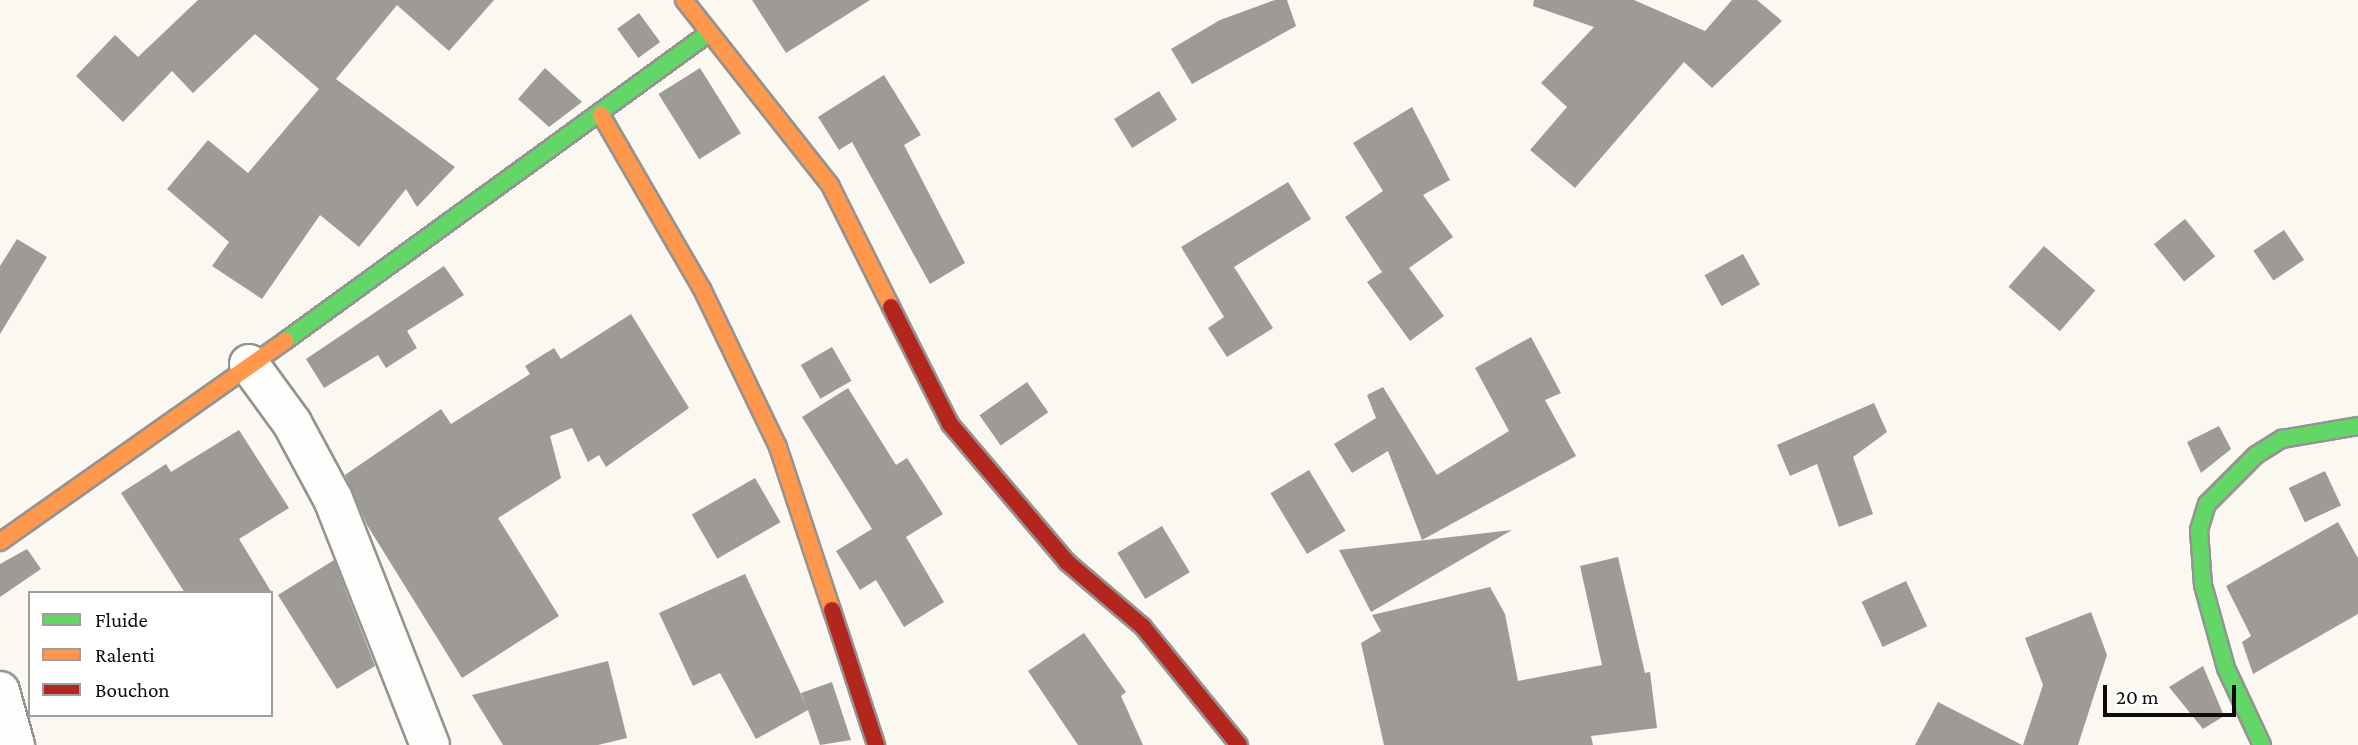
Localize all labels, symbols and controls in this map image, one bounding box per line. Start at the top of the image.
legend [28,591,273,717]
text: Fluide [95,608,148,632]
text: Ralenti [95,643,155,667]
scale bar [2106,672,2239,716]
text: Bouchon [95,678,170,702]
text: 20 m [2116,685,2159,709]

